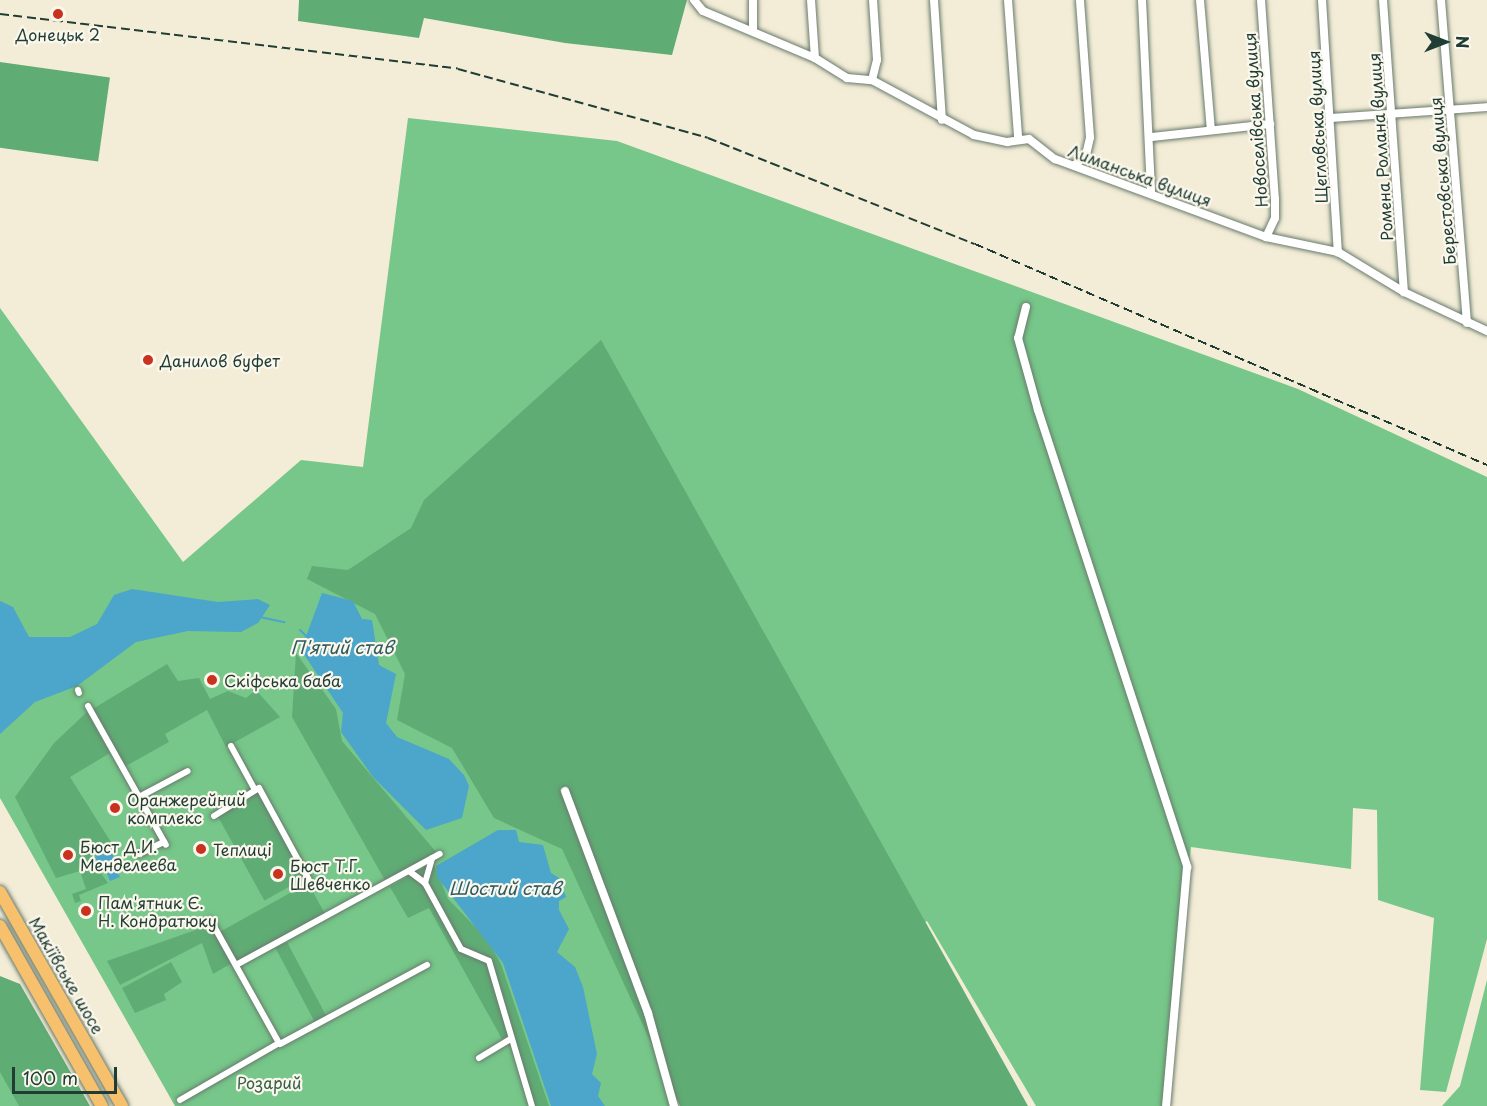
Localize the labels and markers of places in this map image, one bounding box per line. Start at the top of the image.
marker: Донецьк 2 [49,5,67,23]
place label: Донецьк 2 [16,24,100,44]
place label: Данилов буфет [160,350,279,370]
marker: Данилов буфет [141,353,155,367]
place label: Скіфська баба [224,670,341,690]
marker: Скіфська баба [205,673,219,687]
place label: Оранжерейний комплекс [127,789,246,827]
marker: Оранжерейний комплекс [108,801,122,815]
place label: Бюст Д.И. Менделеева [80,836,177,874]
place label: Теплиці [213,839,272,859]
marker: Теплиці [194,842,208,856]
marker: Бюст Д.И. Менделеева [61,848,75,862]
place label: Бюст Т.Г. Шевченко [290,855,370,893]
marker: Бюст Т.Г. Шевченко [271,867,285,881]
place label: Пам'ятник Є. Н. Кондратюку [98,892,217,930]
marker: Пам'ятник Є. Н. Кондратюку [79,904,93,918]

